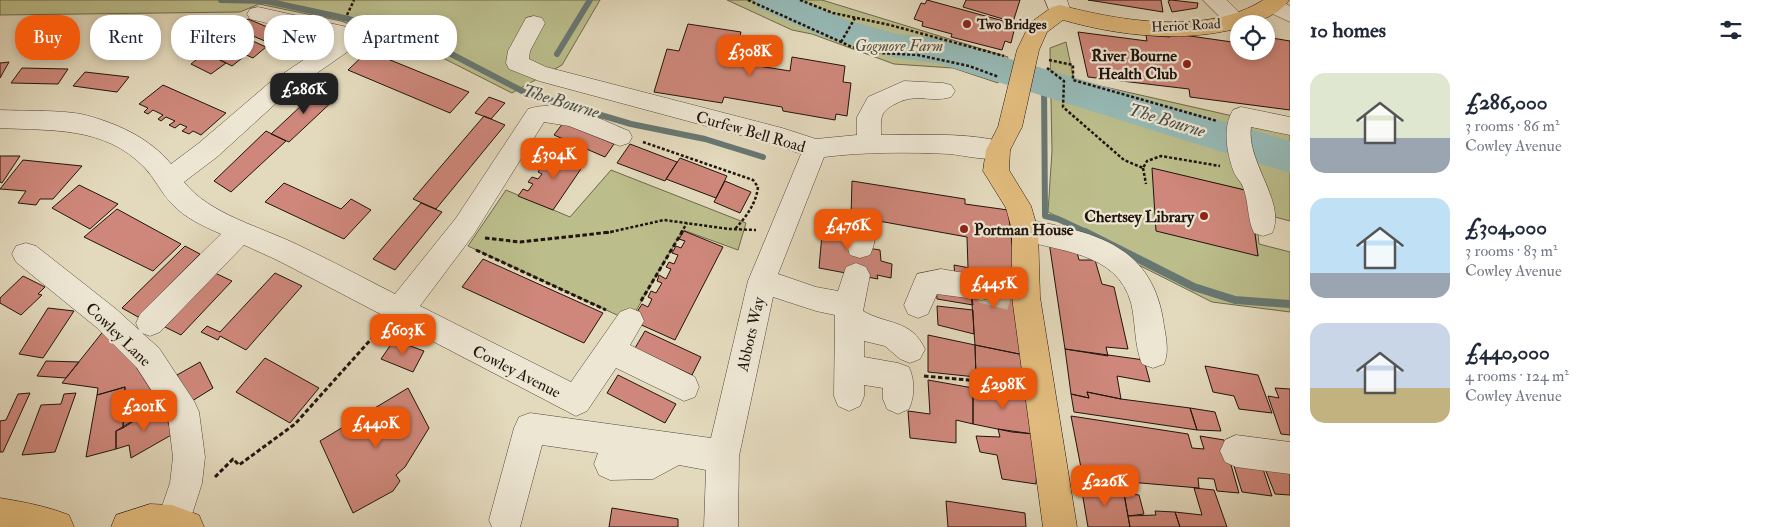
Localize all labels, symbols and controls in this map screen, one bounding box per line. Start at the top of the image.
chip: Buy [15,15,80,60]
chip: Rent [90,15,161,60]
chip: Filters [171,15,254,60]
chip: New [264,15,334,60]
chip: Apartment [344,15,457,60]
street label: Heriot Road [1151,15,1221,36]
map controls [1230,15,1275,60]
button: locate [1230,15,1275,60]
place label: Two Bridges [976,16,1047,34]
icon: filters [1717,16,1745,44]
text: 10 homes [1310,17,1386,44]
marker: Two Bridges [961,18,973,30]
pin: £308K [715,34,785,77]
park label: Gogmore Farm [855,36,944,56]
text: £308K [728,41,772,61]
place label: River Bourne Health Club [1091,46,1177,84]
marker: River Bourne Health Club [1181,58,1193,70]
pin: £286K [269,72,339,115]
text: £286K [281,79,327,99]
water label: The Bourne [520,79,603,124]
text: £286,000 [1465,89,1548,116]
icon: home [1350,93,1410,153]
water label: The Bourne [1126,98,1209,143]
street label: Curfew Bell Road [694,107,808,157]
text: 3 rooms · 86 m² [1465,116,1559,136]
text: Cowley Avenue [1465,136,1562,156]
pin: £304K [519,138,589,180]
text: £304K [532,144,576,164]
place label: Chertsey Library [1084,207,1195,228]
pin: £476K [813,208,883,251]
marker: Chertsey Library [1198,210,1210,222]
text: £304,000 [1465,214,1547,241]
text: £476K [825,215,871,235]
icon: home [1350,218,1410,278]
place label: Portman House [974,220,1074,240]
marker: Portman House [958,223,970,235]
text: 3 rooms · 83 m² [1465,241,1558,261]
text: Cowley Avenue [1465,261,1562,281]
pin: £445K [959,266,1029,309]
text: £445K [971,273,1017,293]
street label: Abbots Way [732,294,769,374]
street label: Cowley Lane [81,299,155,371]
pin: £603K [368,314,438,356]
text: £603K [381,320,425,340]
text: £440,000 [1465,339,1550,366]
street label: Cowley Avenue [469,341,564,403]
icon: home [1350,343,1410,403]
text: 4 rooms · 124 m² [1465,366,1569,386]
pin: £298K [968,368,1038,410]
text: £298K [980,374,1026,394]
text: Cowley Avenue [1465,386,1562,406]
pin: £201K [109,390,179,432]
text: £201K [122,396,166,416]
pin: £440K [341,406,411,449]
text: £440K [352,413,400,433]
pin: £226K [1070,464,1140,507]
text: £226K [1082,471,1128,491]

